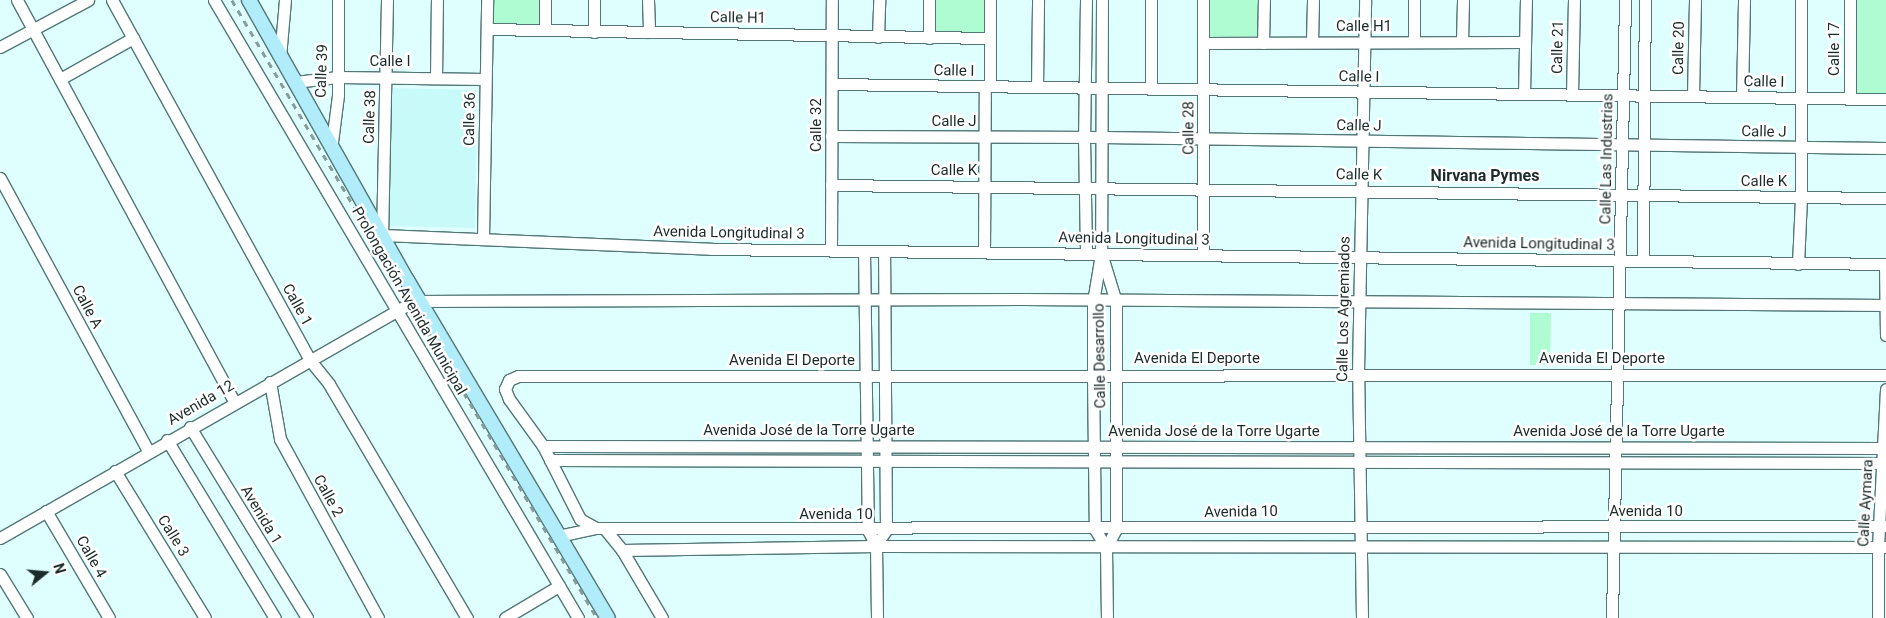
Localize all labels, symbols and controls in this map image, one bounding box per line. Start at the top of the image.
street label: Calle H1 [710,9,766,27]
street label: Calle H1 [1336,18,1392,36]
street label: Calle 21 [1549,20,1567,74]
street label: Calle 20 [1670,21,1688,75]
street label: Calle 17 [1826,22,1844,76]
street label: Calle 39 [312,44,332,98]
street label: Calle I [370,53,410,71]
street label: Calle I [933,62,975,80]
street label: Calle I [1338,68,1380,86]
street label: Calle I [1743,73,1785,91]
street label: Calle 38 [360,90,380,144]
street label: Calle 36 [461,92,479,146]
street label: Calle Las Industrias [1597,93,1617,225]
street label: Calle 32 [808,98,826,152]
street label: Calle 28 [1180,101,1198,155]
street label: Calle J [931,113,977,131]
street label: Calle J [1336,117,1382,135]
street label: Calle J [1741,123,1787,141]
street label: Calle K [931,162,977,180]
street label: Calle K [1336,166,1382,184]
district label: Nirvana Pymes [1431,166,1539,186]
street label: Calle K [1741,173,1787,191]
street label: Prolongación Avenida Municipal [348,204,470,398]
street label: Avenida Longitudinal 3 [653,223,805,243]
street label: Avenida Longitudinal 3 [1058,229,1210,249]
street label: Avenida Longitudinal 3 [1463,234,1615,254]
street label: Calle Los Agremiados [1334,236,1354,382]
street label: Calle 1 [278,281,316,329]
street label: Calle A [68,282,106,332]
street label: Calle Desarrollo [1090,303,1110,409]
street label: Avenida El Deporte [1134,350,1260,368]
street label: Avenida El Deporte [1539,350,1665,368]
street label: Avenida El Deporte [729,352,855,370]
street label: Avenida 12 [165,377,237,429]
street label: Avenida José de la Torre Ugarte [703,422,915,440]
street label: Avenida José de la Torre Ugarte [1108,423,1320,441]
street label: Avenida José de la Torre Ugarte [1513,423,1725,441]
street label: Calle Aymara [1855,459,1877,547]
street label: Calle 2 [309,472,347,520]
street label: Avenida 1 [236,482,286,548]
street label: Avenida 10 [1204,502,1278,522]
street label: Avenida 10 [1609,503,1683,521]
street label: Avenida 10 [799,506,873,524]
street label: Calle 3 [153,512,193,560]
street label: Calle 4 [72,533,110,581]
north arrow [20,548,70,598]
text: N [50,562,68,576]

